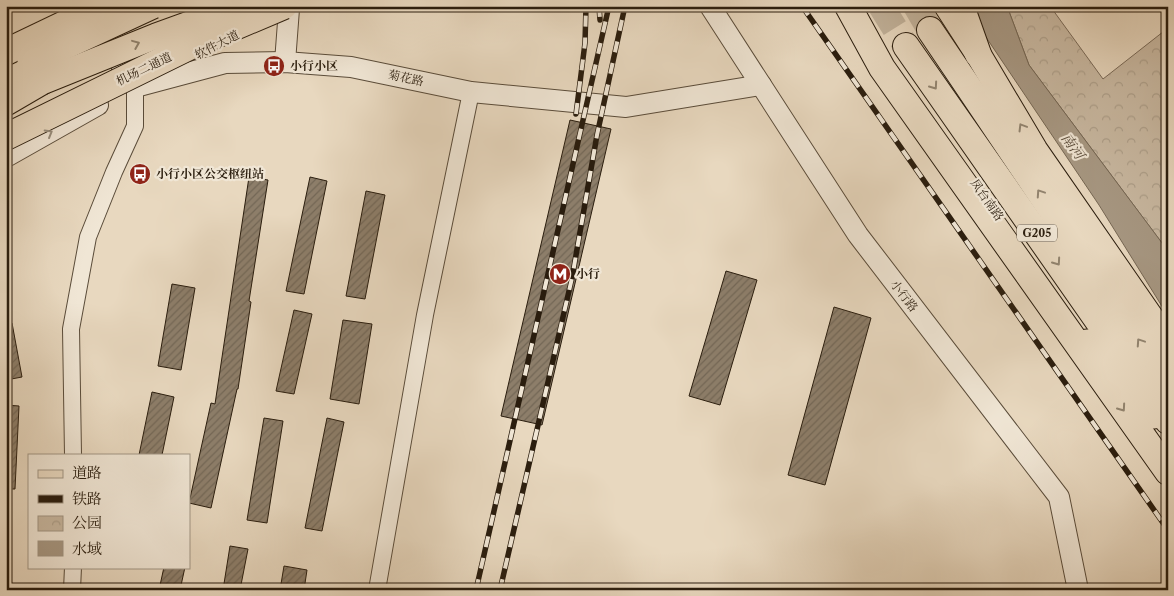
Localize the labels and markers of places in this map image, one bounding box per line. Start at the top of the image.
bus stop icon: 小行小区 [262,54,286,78]
place label: 小行小区 [290,58,338,73]
bus stop icon: 小行小区公交枢纽站 [128,162,152,186]
place label: 小行小区公交枢纽站 [156,166,264,181]
metro station icon: 小行 [548,262,572,286]
place label: 小行 [576,266,600,281]

